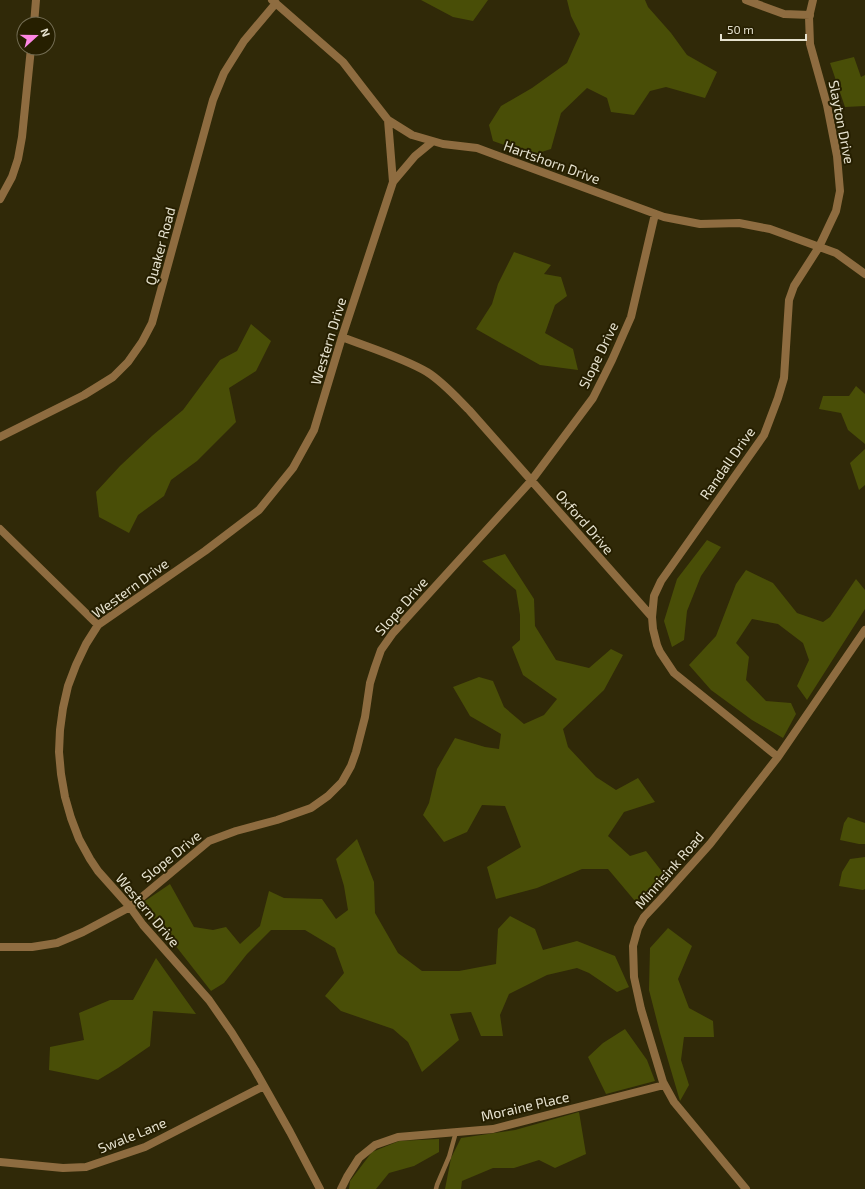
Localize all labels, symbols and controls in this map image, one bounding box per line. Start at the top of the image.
north arrow [16,16,56,56]
scale bar [721,16,806,42]
text: 50 m [727,22,754,36]
text: N [38,26,53,38]
street label: Slayton Drive [826,79,858,165]
street label: Hartshorn Drive [501,137,603,187]
street label: Quaker Road [141,205,179,287]
street label: Western Drive [307,295,349,387]
street label: Slope Drive [575,319,621,391]
street label: Randall Drive [696,424,758,502]
street label: Oxford Drive [552,486,618,558]
street label: Western Drive [88,554,172,622]
street label: Slope Drive [371,573,431,639]
street label: Slope Drive [138,827,204,885]
street label: Minnisink Road [631,828,707,912]
street label: Western Drive [112,870,184,950]
street label: Moraine Place [479,1088,571,1124]
street label: Swale Lane [95,1114,169,1156]

